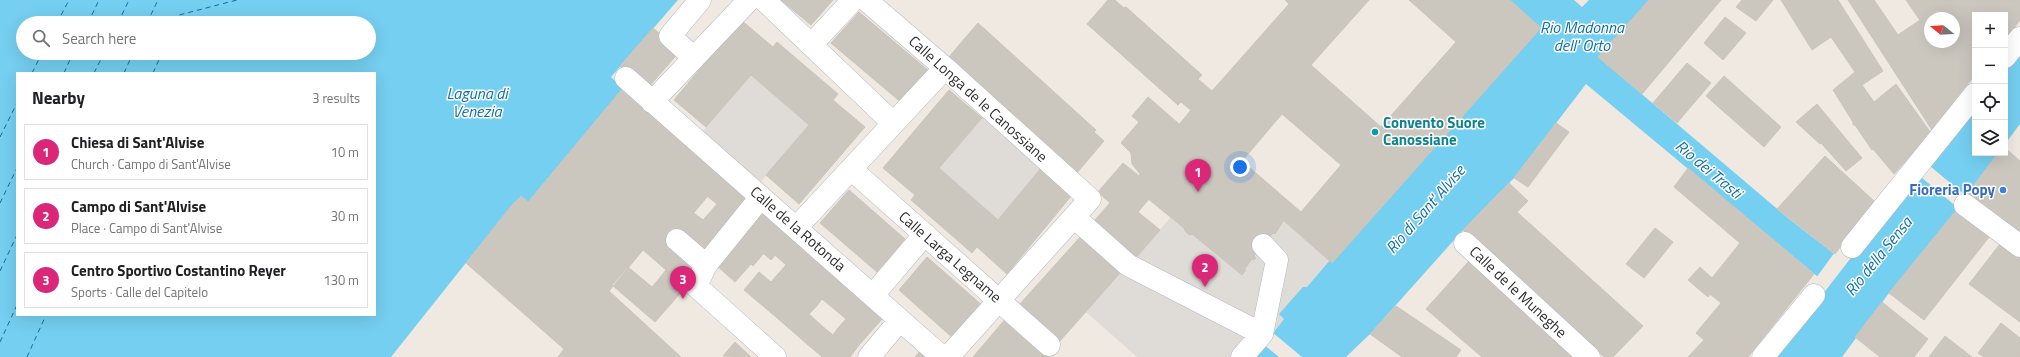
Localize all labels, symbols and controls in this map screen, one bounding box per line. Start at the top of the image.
north arrow [1924,12,1960,48]
map controls [1972,12,2008,156]
button: + [1972,12,2008,48]
water label: Rio Madonna dell' Orto [1540,15,1625,57]
search box [16,16,376,60]
icon: search [30,27,52,49]
text: Search here [62,27,136,50]
street label: Calle Longa de le Canossiane [904,30,1053,167]
button: − [1972,48,2008,84]
water label: Laguna di Venezia [446,81,509,123]
button: locate [1972,84,2008,120]
text: Nearby [32,85,85,111]
text: 3 results [312,88,360,108]
place label: Convento Suore Canossiane [1383,111,1485,151]
button: layers [1972,120,2008,156]
marker: Convento Suore Canossiane [1370,127,1380,137]
text: Chiesa di Sant'Alvise [71,131,204,154]
water label: Rio dei Trasti [1670,134,1749,205]
text: 1 [42,142,50,162]
text: 10 m [331,142,359,162]
text: Church · Campo di Sant'Alvise [71,154,231,174]
your location [1230,157,1250,177]
water label: Rio di Sant' Alvise [1380,158,1471,259]
pin: 1 [1185,159,1211,192]
place label: Fioreria Popy [1909,178,1995,201]
street label: Calle de la Rotonda [745,181,852,277]
marker: Fioreria Popy [1998,185,2008,195]
text: Campo di Sant'Alvise [71,195,206,218]
street label: Calle Larga Legname [894,205,1007,308]
text: 2 [42,206,50,226]
text: 30 m [331,206,359,226]
water label: Rio della Sensa [1839,210,1918,301]
text: Place · Campo di Sant'Alvise [71,218,222,238]
street label: Calle de le Muneghe [1464,240,1572,343]
pin: 2 [1192,254,1218,287]
text: Centro Sportivo Costantino Reyer [71,259,286,282]
pin: 3 [670,266,696,299]
text: 3 [42,270,50,290]
text: 130 m [323,270,359,290]
text: Sports · Calle del Capitelo [71,282,208,302]

